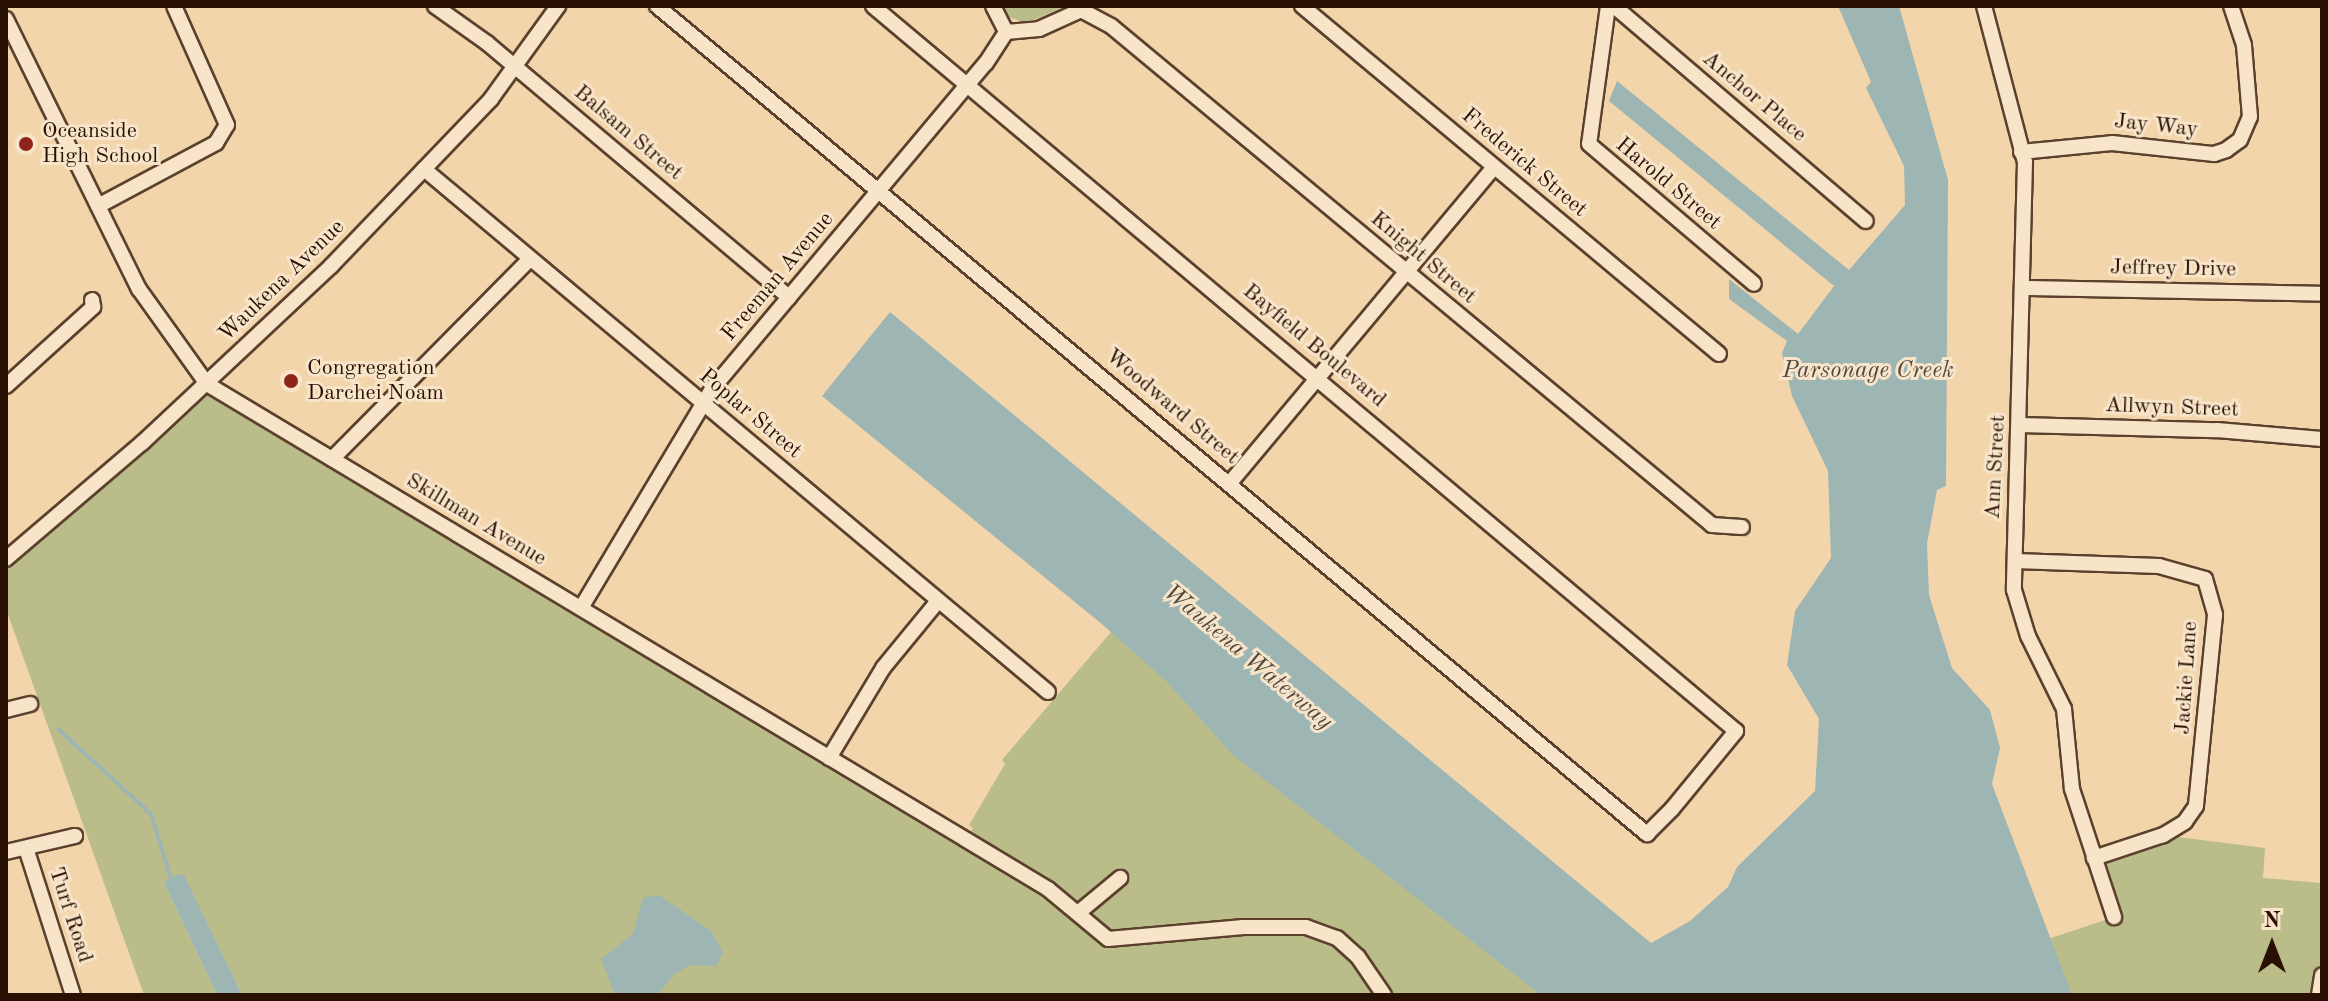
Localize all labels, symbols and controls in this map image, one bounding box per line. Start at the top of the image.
street label: Anchor Place [1697,46,1811,148]
street label: Balsam Street [568,80,688,186]
street label: Frederick Street [1456,103,1592,223]
street label: Jay Way [2113,108,2199,144]
place label: Oceanside High School [42,118,158,170]
street label: Harold Street [1610,132,1726,236]
marker: Oceanside High School [17,135,35,153]
street label: Knight Street [1365,206,1481,310]
street label: Freeman Avenue [716,207,840,347]
street label: Waukena Avenue [214,214,350,348]
street label: Jeffrey Drive [2110,255,2236,283]
street label: Bayfield Boulevard [1237,278,1391,414]
street label: Woodward Street [1100,343,1244,471]
place label: Congregation Darchei Noam [307,355,444,406]
water label: Parsonage Creek [1782,358,1954,386]
street label: Poplar Street [693,363,807,465]
marker: Congregation Darchei Noam [282,372,300,390]
street label: Allwyn Street [2105,392,2239,424]
street label: Ann Street [1980,414,2012,520]
street label: Skillman Avenue [401,468,551,572]
water label: Waukena Waterway [1156,579,1338,737]
street label: Jackie Lane [2170,620,2204,736]
street label: Turf Road [42,864,98,966]
north arrow [2232,905,2312,985]
text: N [2264,910,2280,932]

